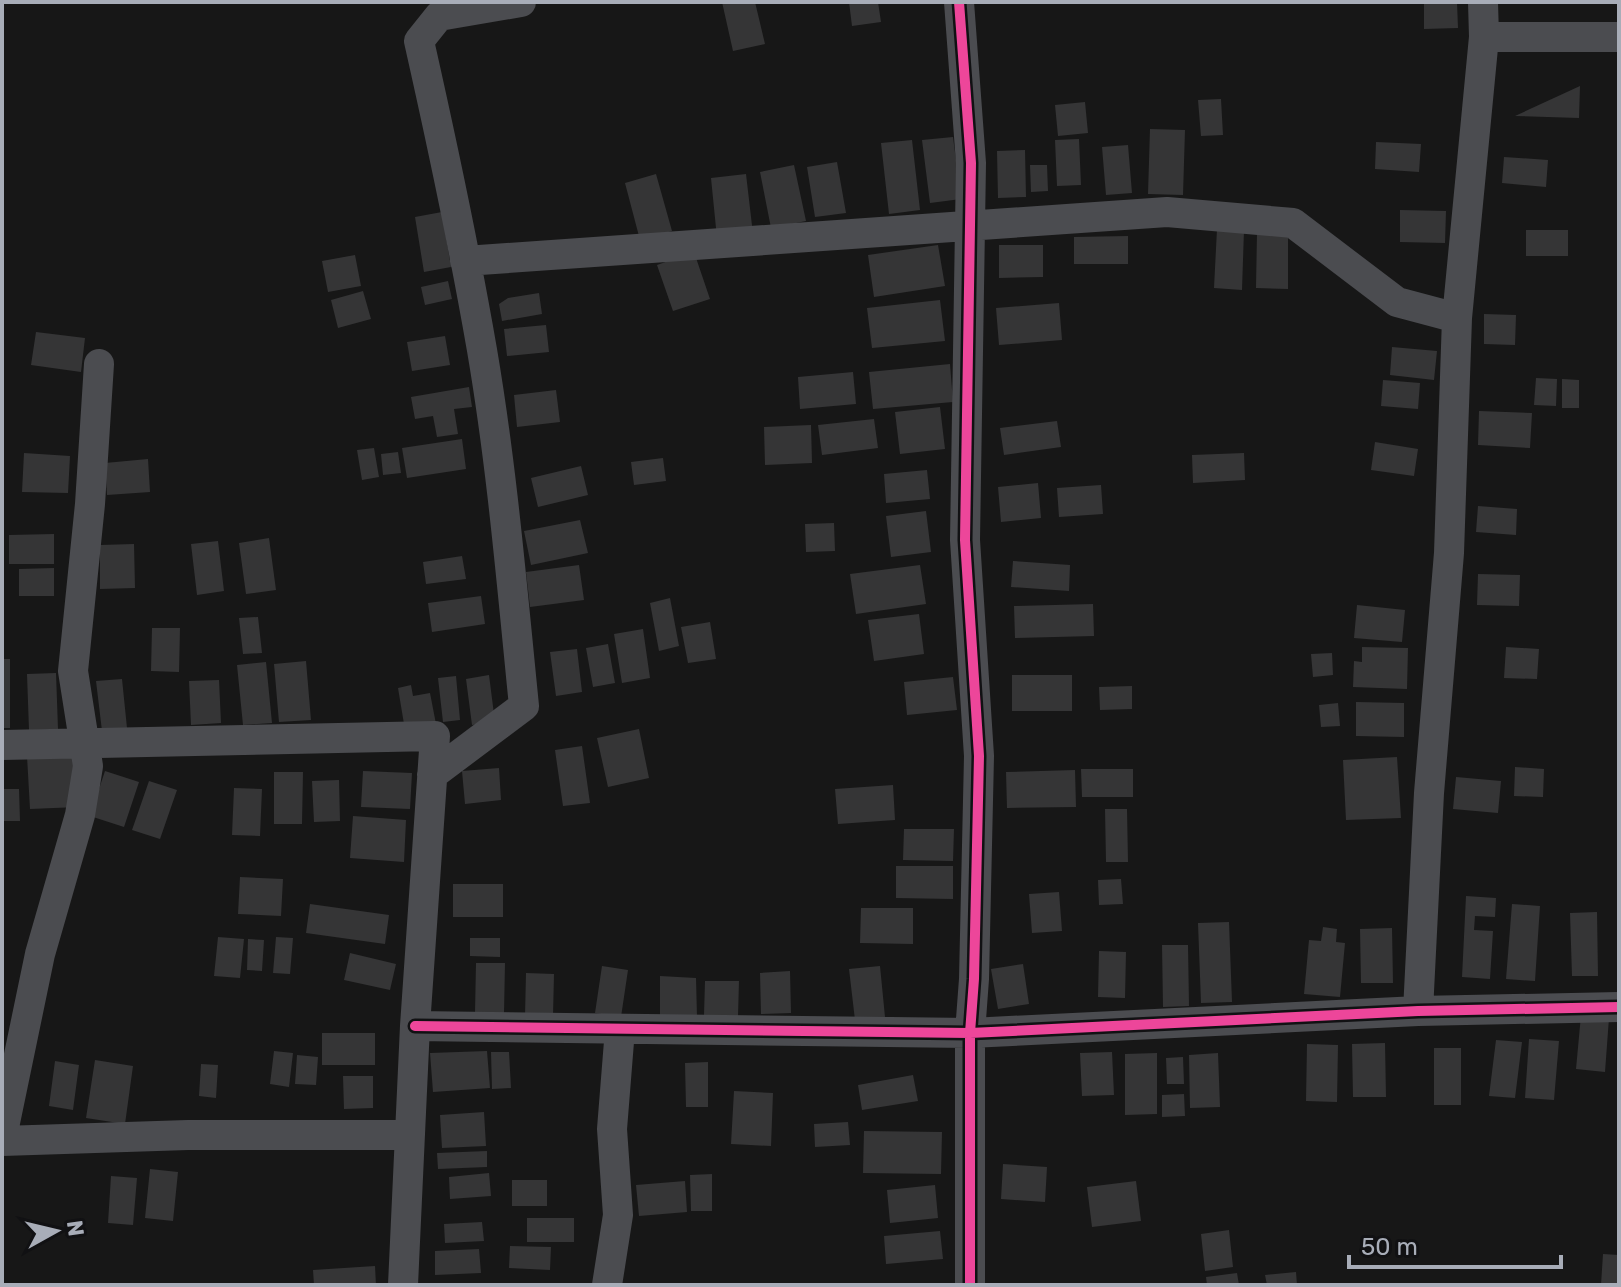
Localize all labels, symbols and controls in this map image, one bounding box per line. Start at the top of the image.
north arrow [16,1191,96,1271]
text: N [61,1219,90,1238]
scale bar [1349,1219,1561,1269]
text: 50 m [1361,1233,1418,1261]

